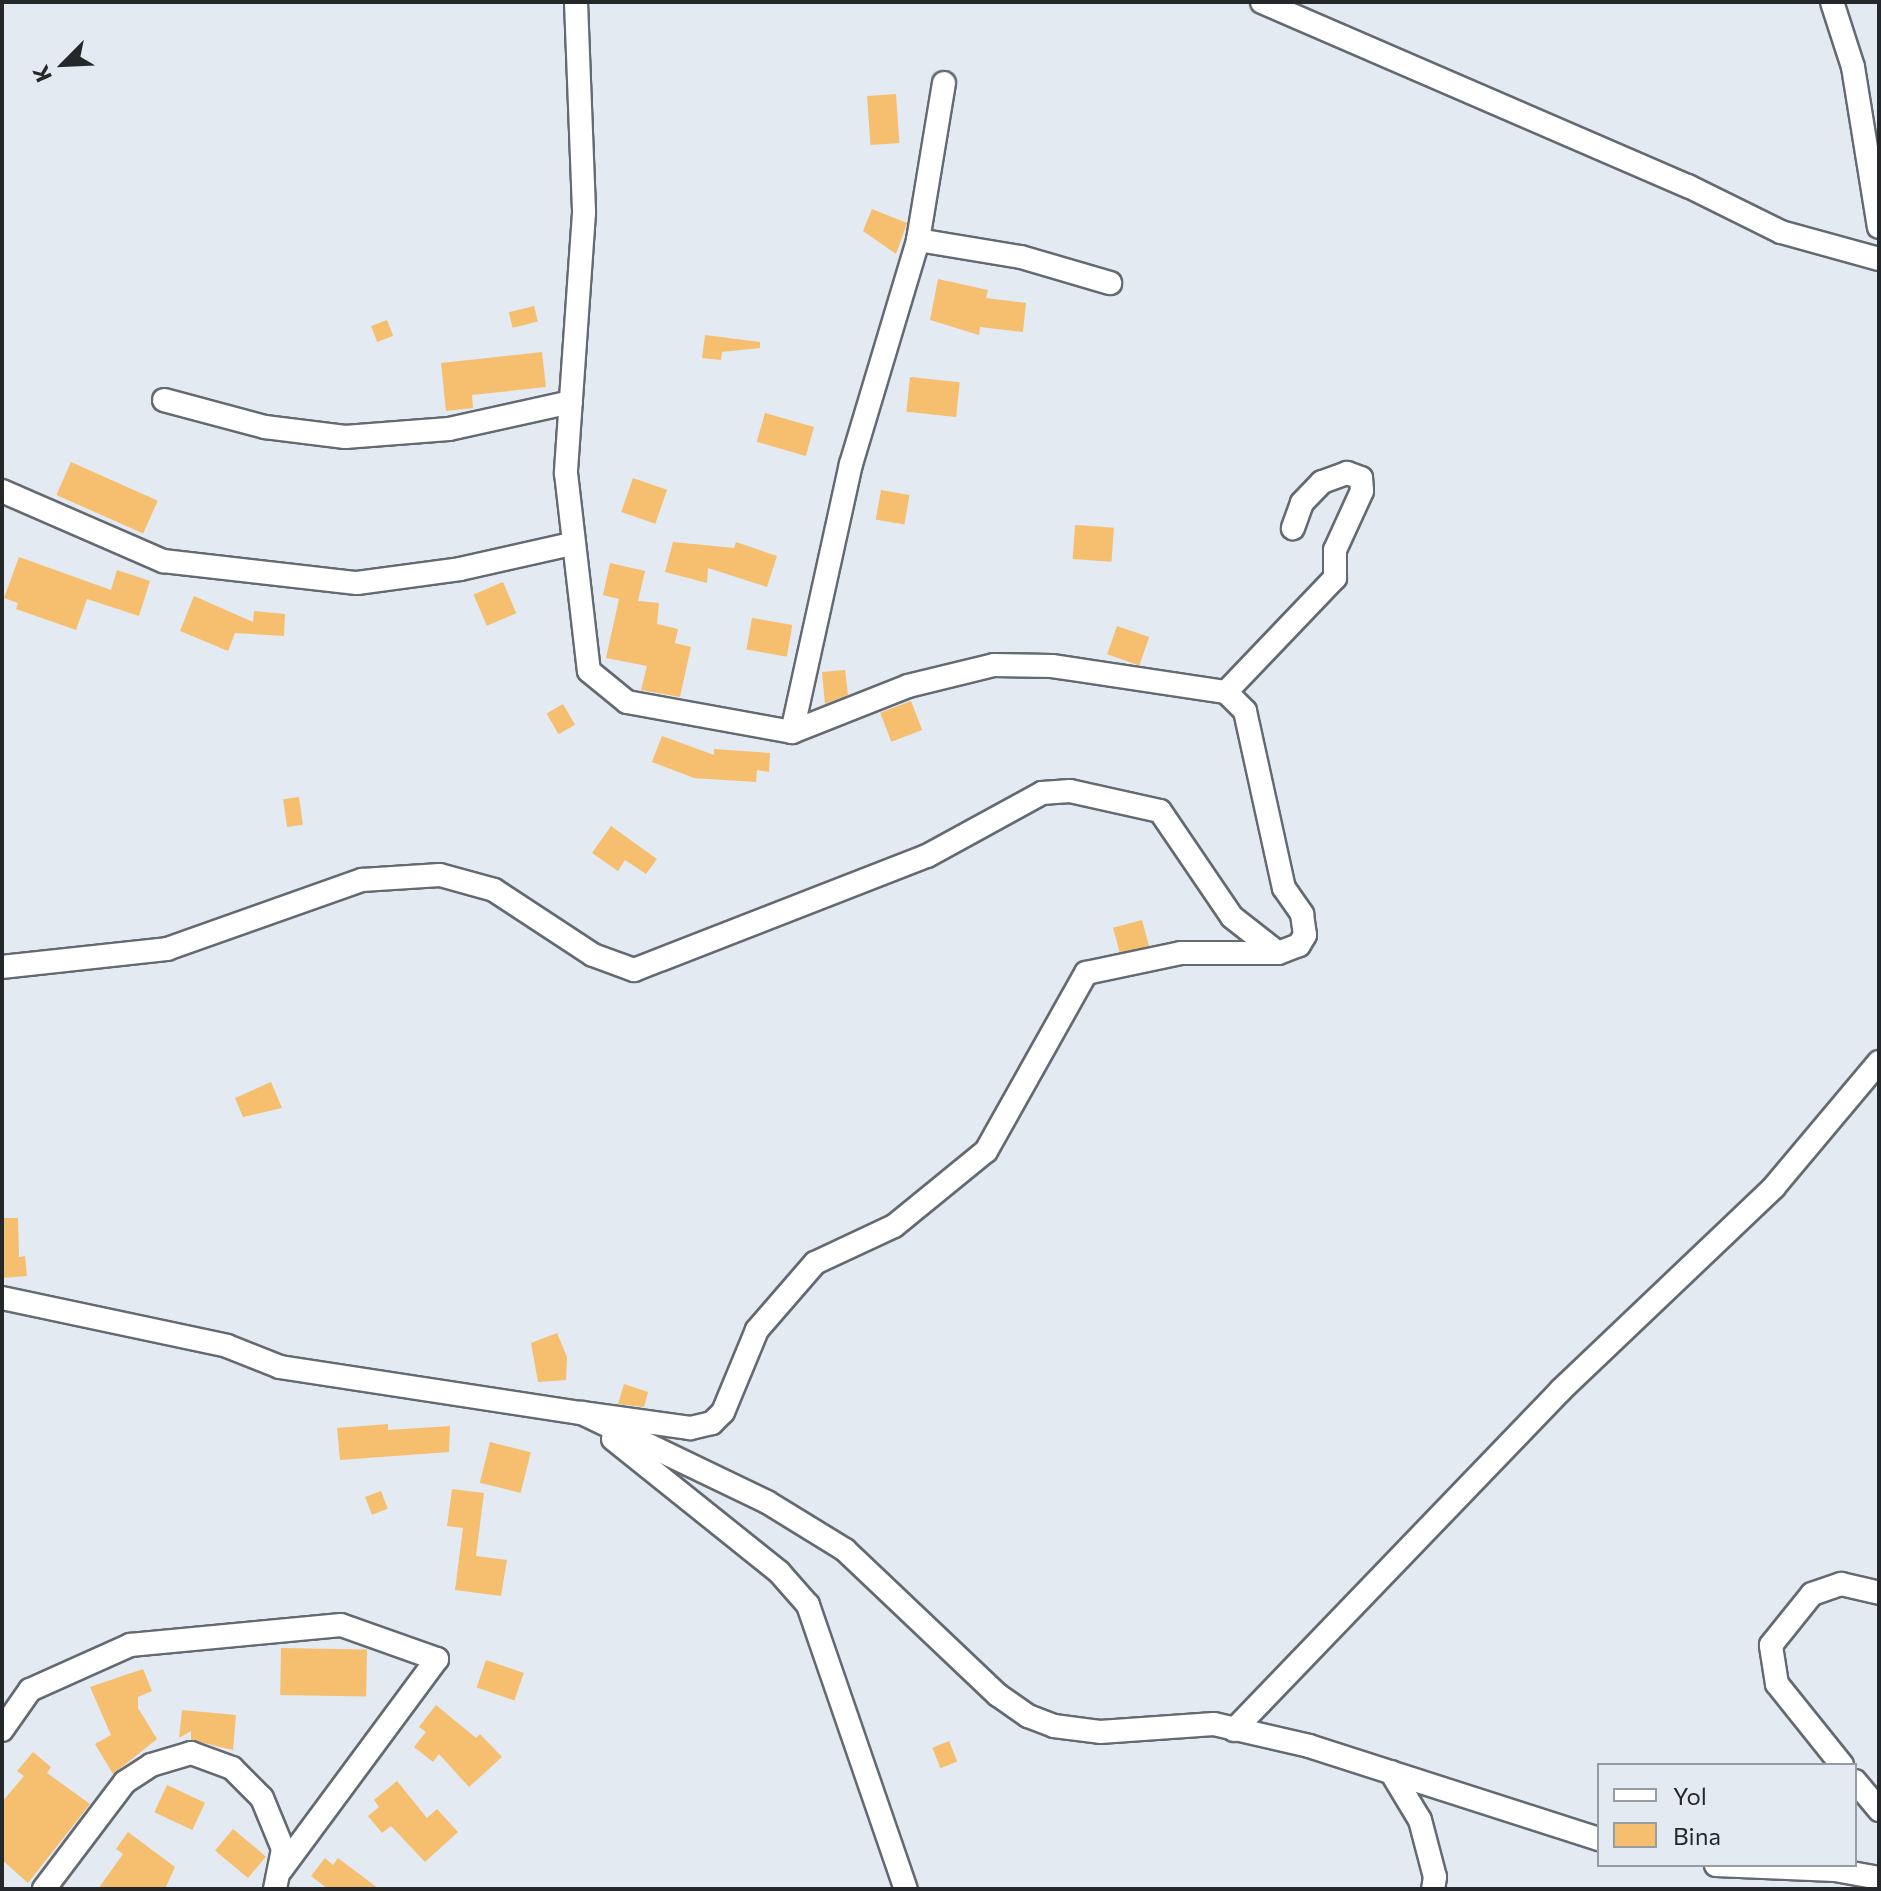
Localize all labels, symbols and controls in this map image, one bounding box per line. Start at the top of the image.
north arrow [24,24,104,104]
text: K [26,61,57,86]
legend [1597,1763,1857,1867]
text: Yol [1673,1781,1707,1810]
text: Bina [1673,1821,1721,1850]

